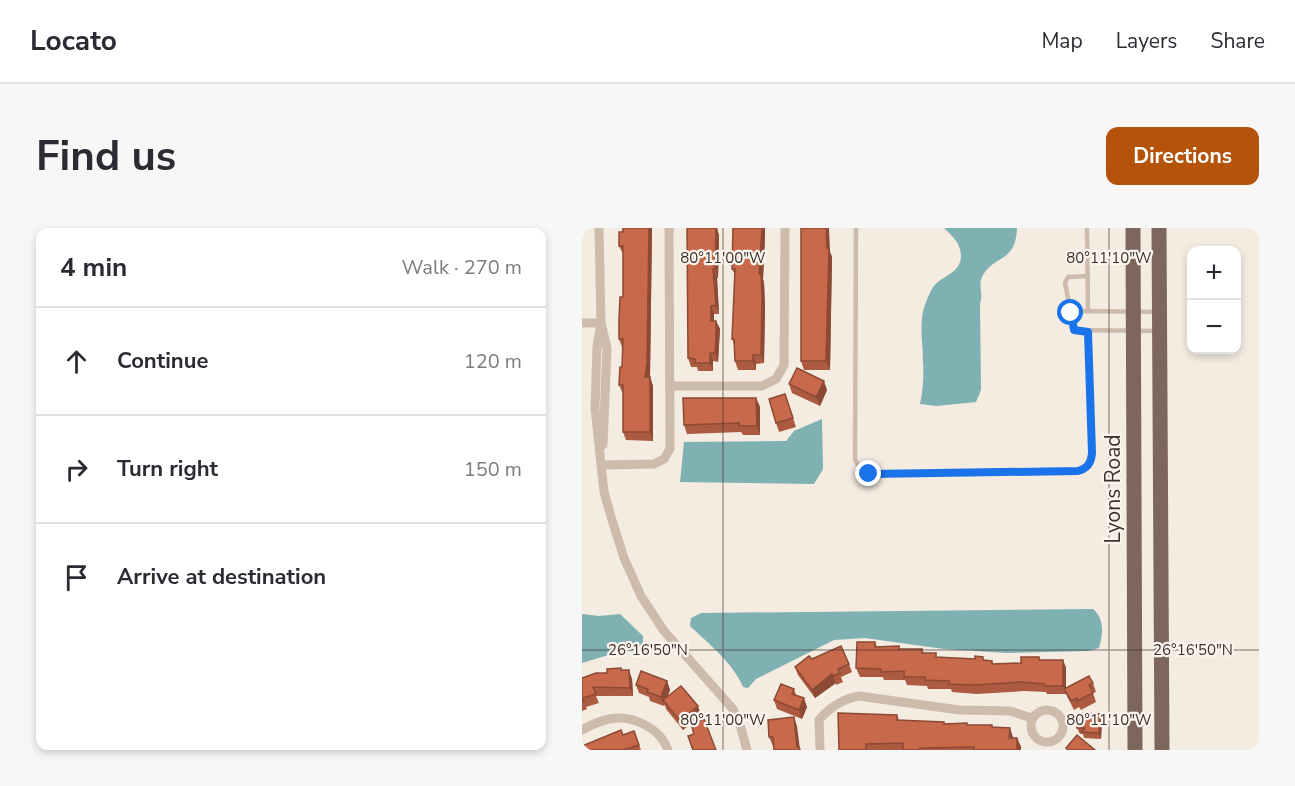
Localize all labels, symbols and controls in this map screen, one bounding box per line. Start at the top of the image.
text: Locato [30,22,117,60]
text: Map [1041,27,1083,55]
text: Layers [1116,27,1177,55]
text: Share [1210,27,1265,55]
button: Directions [1106,127,1259,185]
text: Find us [36,128,176,185]
map controls [1187,246,1241,354]
button: + [1187,246,1241,300]
text: 80°11'00"W [680,248,766,268]
text: 80°11'10"W [1066,248,1152,268]
text: 4 min [60,250,127,285]
text: Walk · 270 m [402,254,522,281]
route start [1057,299,1083,325]
button: − [1187,300,1241,354]
icon: ahead [60,345,93,378]
text: Continue [117,346,208,376]
text: 120 m [464,348,522,375]
street label: Lyons Road [1099,434,1127,544]
icon: right [60,453,93,486]
text: Turn right [117,454,218,484]
text: 150 m [464,456,522,483]
route end [855,460,881,486]
icon: arrive [60,561,93,594]
text: Arrive at destination [117,562,326,592]
text: 26°16'50"N [608,640,688,660]
text: 26°16'50"N [1153,640,1233,660]
text: 80°11'00"W [680,710,766,730]
text: 80°11'10"W [1066,710,1152,730]

